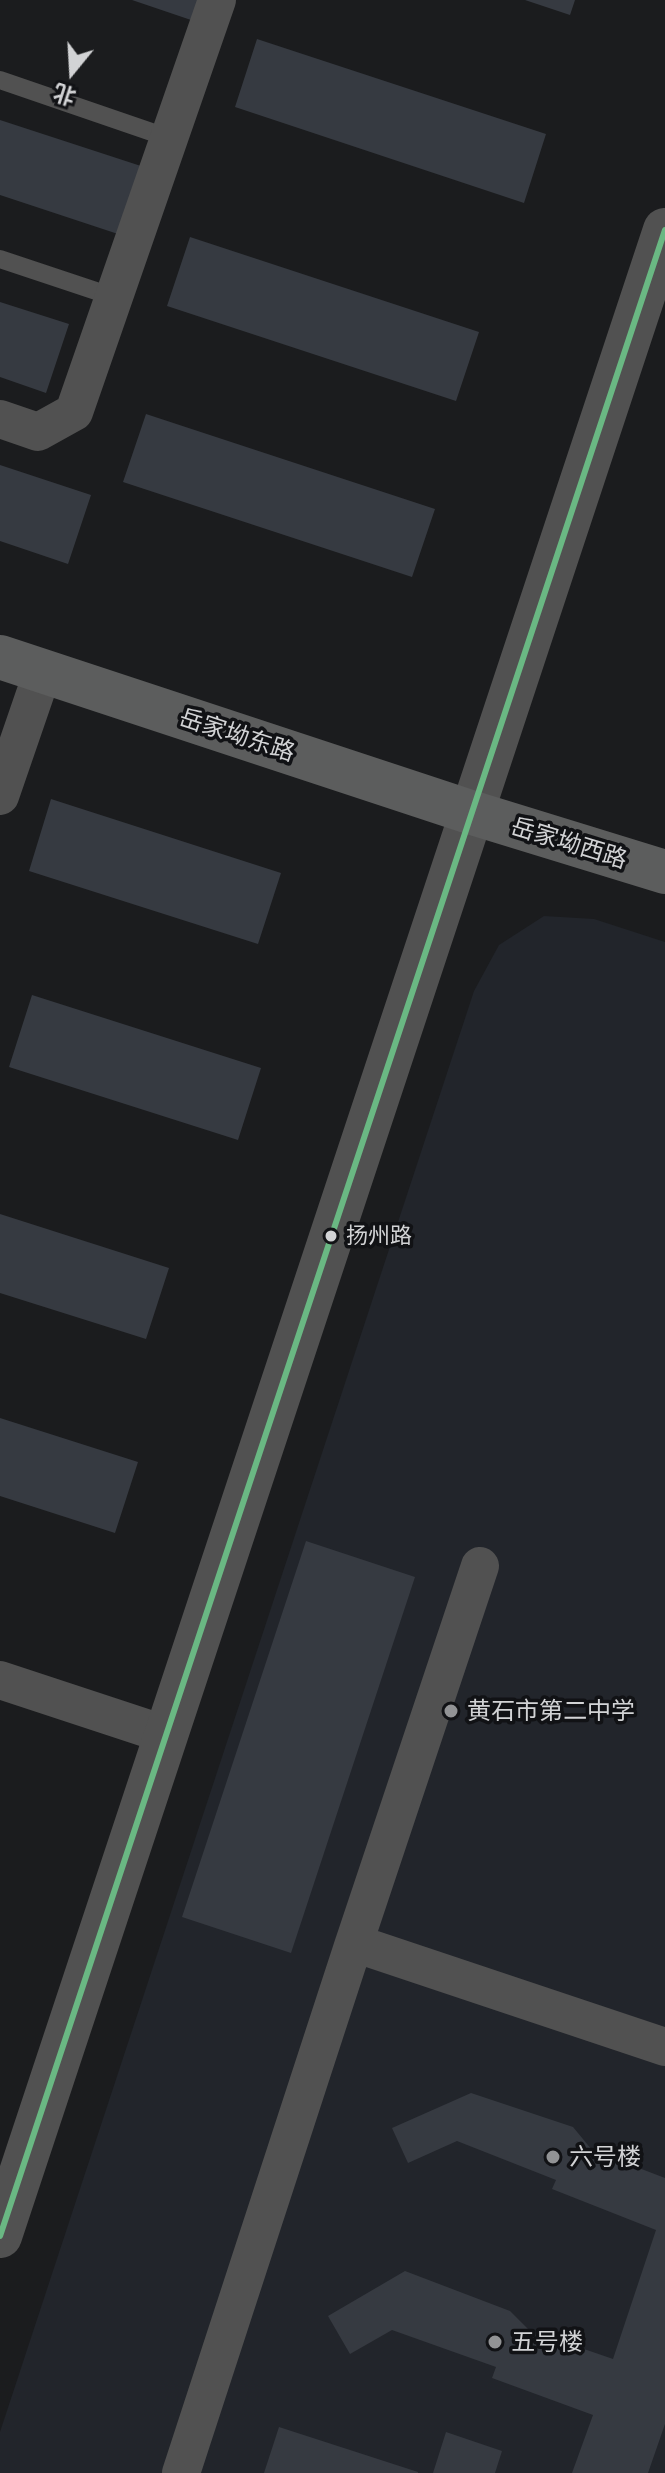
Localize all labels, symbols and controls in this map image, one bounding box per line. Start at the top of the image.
north arrow [32,32,112,112]
text: 北 [50,80,79,111]
street label: 岳家坳东路 [175,703,299,767]
street label: 岳家坳西路 [507,812,631,874]
place label: 扬州路 [346,1223,412,1249]
marker: 扬州路 [323,1228,339,1244]
place label: 黄石市第二中学 [467,1697,635,1725]
marker: 黄石市第二中学 [442,1702,460,1720]
place label: 六号楼 [569,2143,641,2171]
marker: 六号楼 [544,2148,562,2166]
place label: 五号楼 [511,2328,583,2356]
marker: 五号楼 [486,2333,504,2351]

